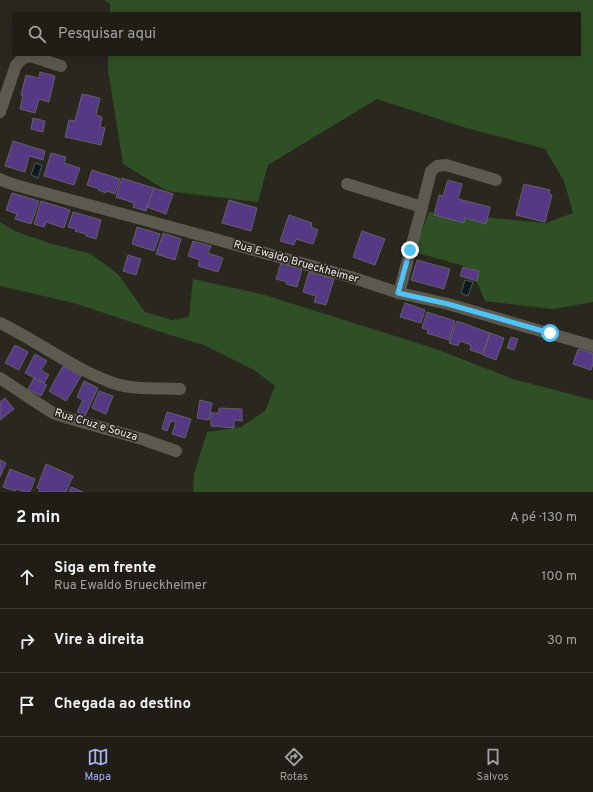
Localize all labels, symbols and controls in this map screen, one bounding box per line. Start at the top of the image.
search box [12,12,581,56]
icon: search [26,23,48,45]
text: Pesquisar aqui [58,25,156,44]
street label: Rua Ewaldo Brueckheimer [232,237,361,287]
route end [401,241,419,259]
route start [541,324,559,342]
street label: Rua Cruz e Souza [53,406,139,444]
text: 2 min [16,507,60,529]
text: A pé · 130 m [510,510,577,526]
text: Siga em frente [54,559,156,578]
icon: ahead [16,566,38,588]
text: 100 m [541,569,577,585]
text: Rua Ewaldo Brueckheimer [54,578,207,594]
icon: right [16,630,38,652]
text: Vire à direita [54,631,144,650]
text: 30 m [547,633,577,649]
icon: arrive [16,694,38,716]
text: Chegada ao destino [54,695,191,714]
tab: Mapa [84,746,111,784]
tab: Rotas [280,746,308,784]
tab: Salvos [477,746,509,784]

